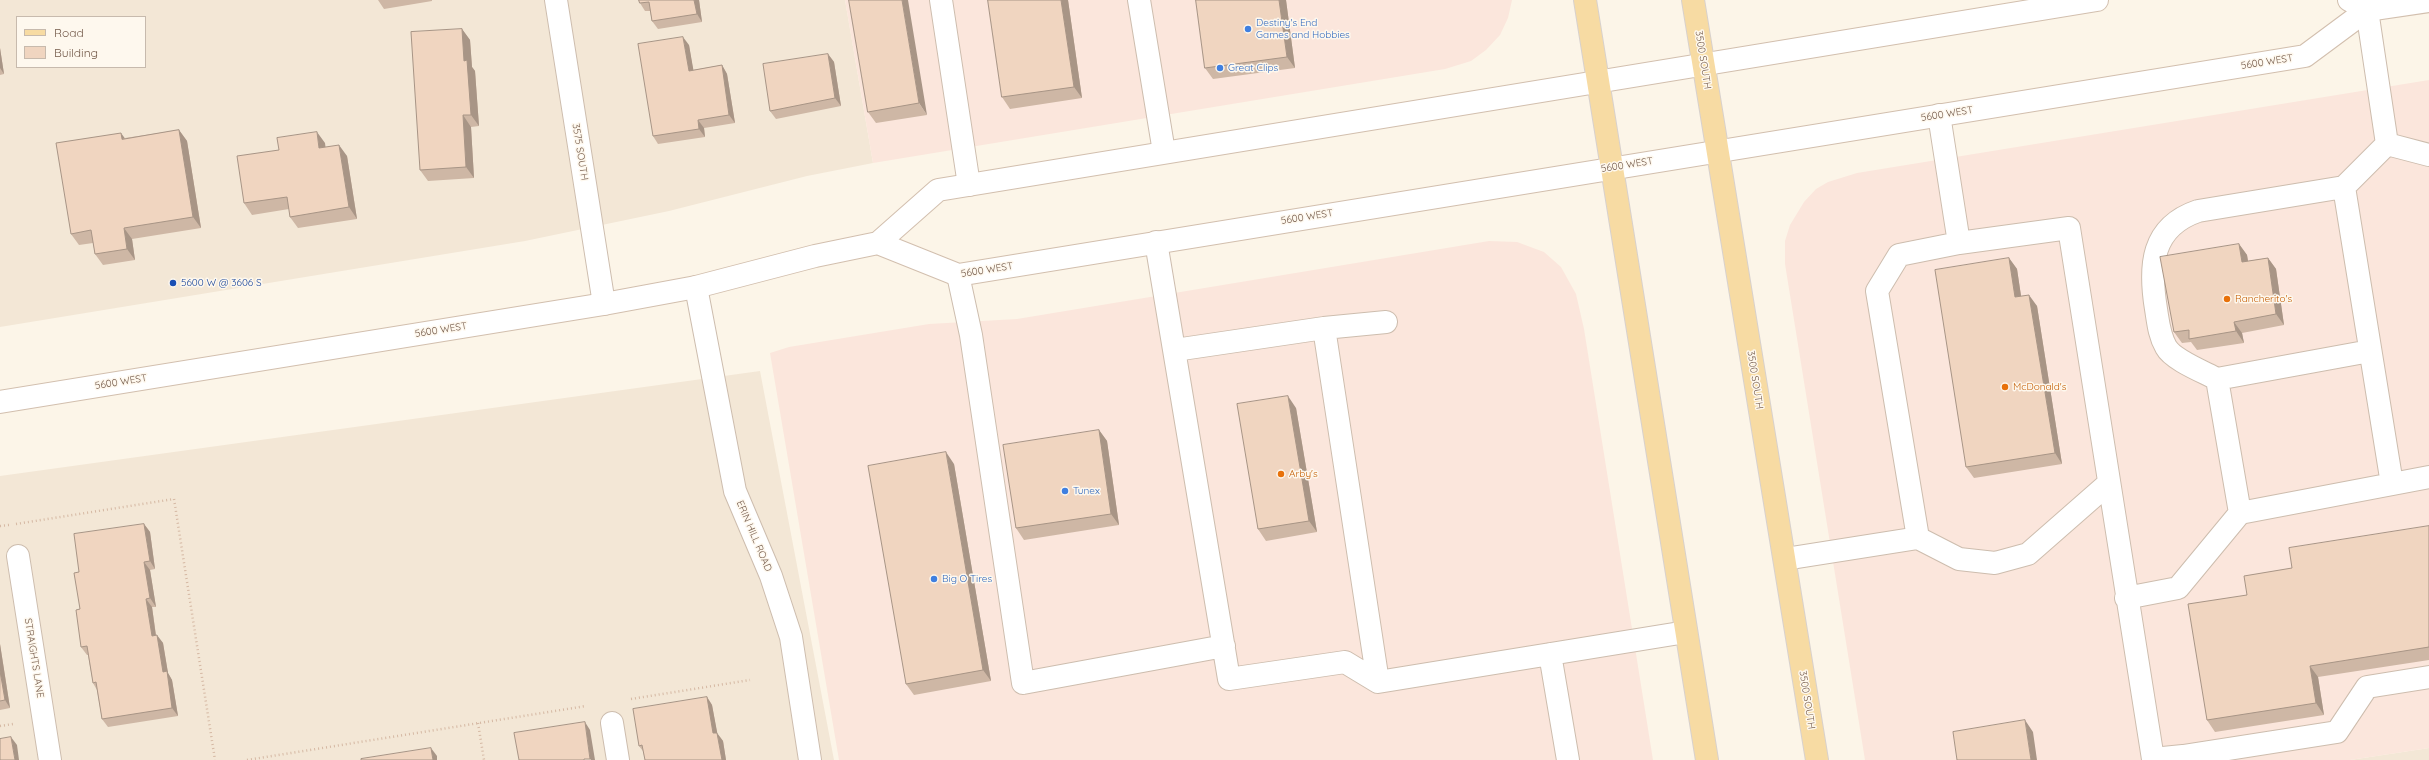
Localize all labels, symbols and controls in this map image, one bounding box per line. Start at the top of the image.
legend [16,16,146,68]
place label: Destiny's End Games and Hobbies [1256,17,1350,40]
marker: Destiny's End Games and Hobbies [1243,24,1253,34]
text: Road [54,25,84,40]
street label: 3500 SOUTH [1692,30,1714,90]
text: Building [54,45,98,60]
street label: 5600 WEST [2240,52,2294,72]
place label: Great Clips [1228,62,1278,74]
marker: Great Clips [1215,63,1225,73]
street label: 5600 WEST [1920,104,1974,124]
street label: 3575 SOUTH [570,123,590,181]
street label: 5600 WEST [1600,155,1654,175]
street label: 5600 WEST [1280,207,1334,227]
street label: 5600 WEST [960,260,1014,280]
place label: 5600 W @ 3606 S [181,277,262,289]
marker: 5600 W @ 3606 S [168,278,178,288]
place label: Rancherito's [2235,293,2292,305]
marker: Rancherito's [2222,294,2232,304]
street label: 5600 WEST [414,320,468,340]
street label: 3500 SOUTH [1744,350,1766,410]
street label: 5600 WEST [94,372,148,392]
place label: McDonald's [2013,381,2066,393]
marker: McDonald's [2000,382,2010,392]
place label: Arby's [1289,468,1318,480]
marker: Arby's [1276,469,1286,479]
place label: Tunex [1073,485,1100,497]
marker: Tunex [1060,486,1070,496]
street label: ERIN HILL ROAD [734,499,774,573]
place label: Big O Tires [942,573,992,585]
marker: Big O Tires [929,574,939,584]
street label: STRAIGHTS LANE [22,617,46,699]
street label: 3500 SOUTH [1796,670,1818,730]

